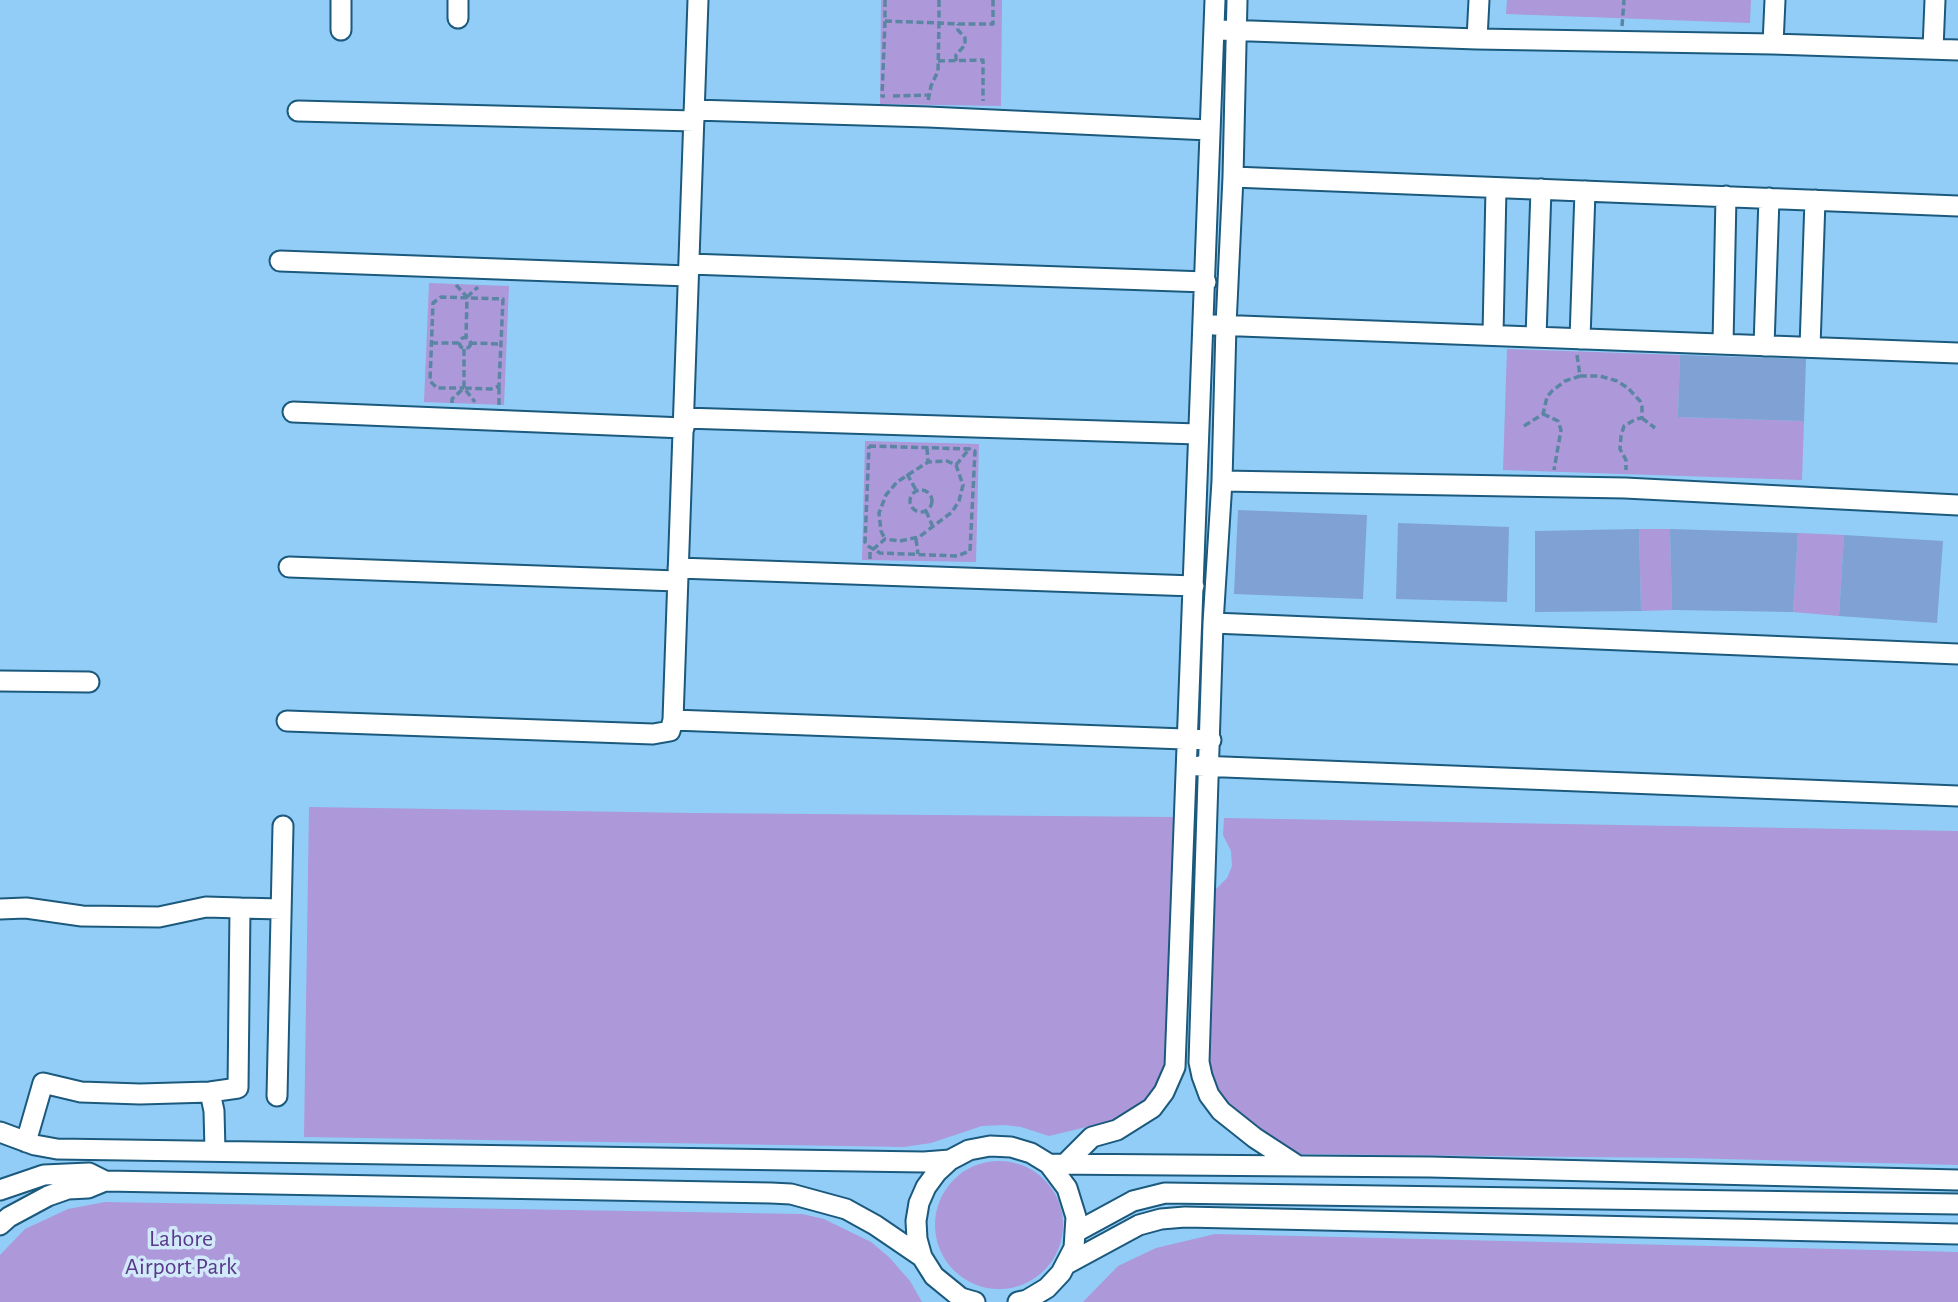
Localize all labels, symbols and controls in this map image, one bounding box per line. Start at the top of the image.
park label: Lahore Airport Park [125,1225,237,1281]

